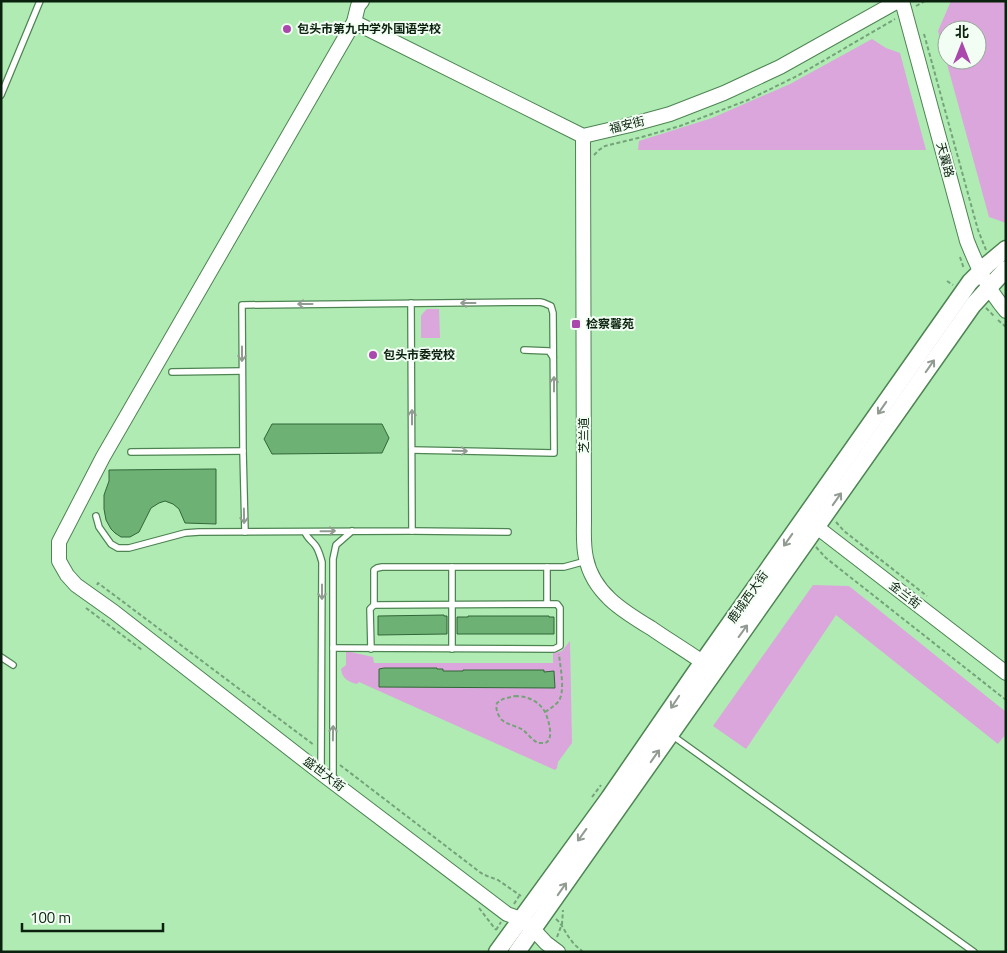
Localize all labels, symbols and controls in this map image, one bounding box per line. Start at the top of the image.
place label: 包头市第九中学外国语学校 [297,19,441,38]
north arrow [937,20,987,70]
text: 北 [955,21,969,42]
marker: 包头市第九中学外国语学校 [281,23,293,35]
street label: 福安街 [607,111,647,138]
street label: 天翼路 [932,140,959,180]
one-way arrow [460,298,476,308]
one-way arrow [298,299,314,309]
place label: 检察馨苑 [586,314,634,333]
marker: 检察馨苑 [570,318,582,330]
one-way arrow [237,345,247,361]
place label: 包头市委党校 [383,345,455,364]
marker: 包头市委党校 [367,349,379,361]
one-way arrow [925,359,935,373]
one-way arrow [549,376,559,392]
one-way arrow [877,401,887,415]
one-way arrow [407,409,417,425]
street label: 芝兰道 [574,417,593,453]
one-way arrow [452,446,468,456]
one-way arrow [832,492,842,506]
one-way arrow [239,508,249,524]
one-way arrow [320,526,336,536]
one-way arrow [783,533,793,547]
street label: 鹿城西大街 [723,567,773,627]
street label: 金兰街 [885,576,925,613]
one-way arrow [317,584,327,600]
one-way arrow [737,625,748,638]
one-way arrow [670,695,680,709]
one-way arrow [328,725,338,742]
one-way arrow [650,750,661,763]
street label: 盛世大街 [299,752,349,796]
one-way arrow [577,828,587,842]
one-way arrow [557,882,567,896]
scale bar [22,900,164,932]
text: 100 m [30,906,71,929]

